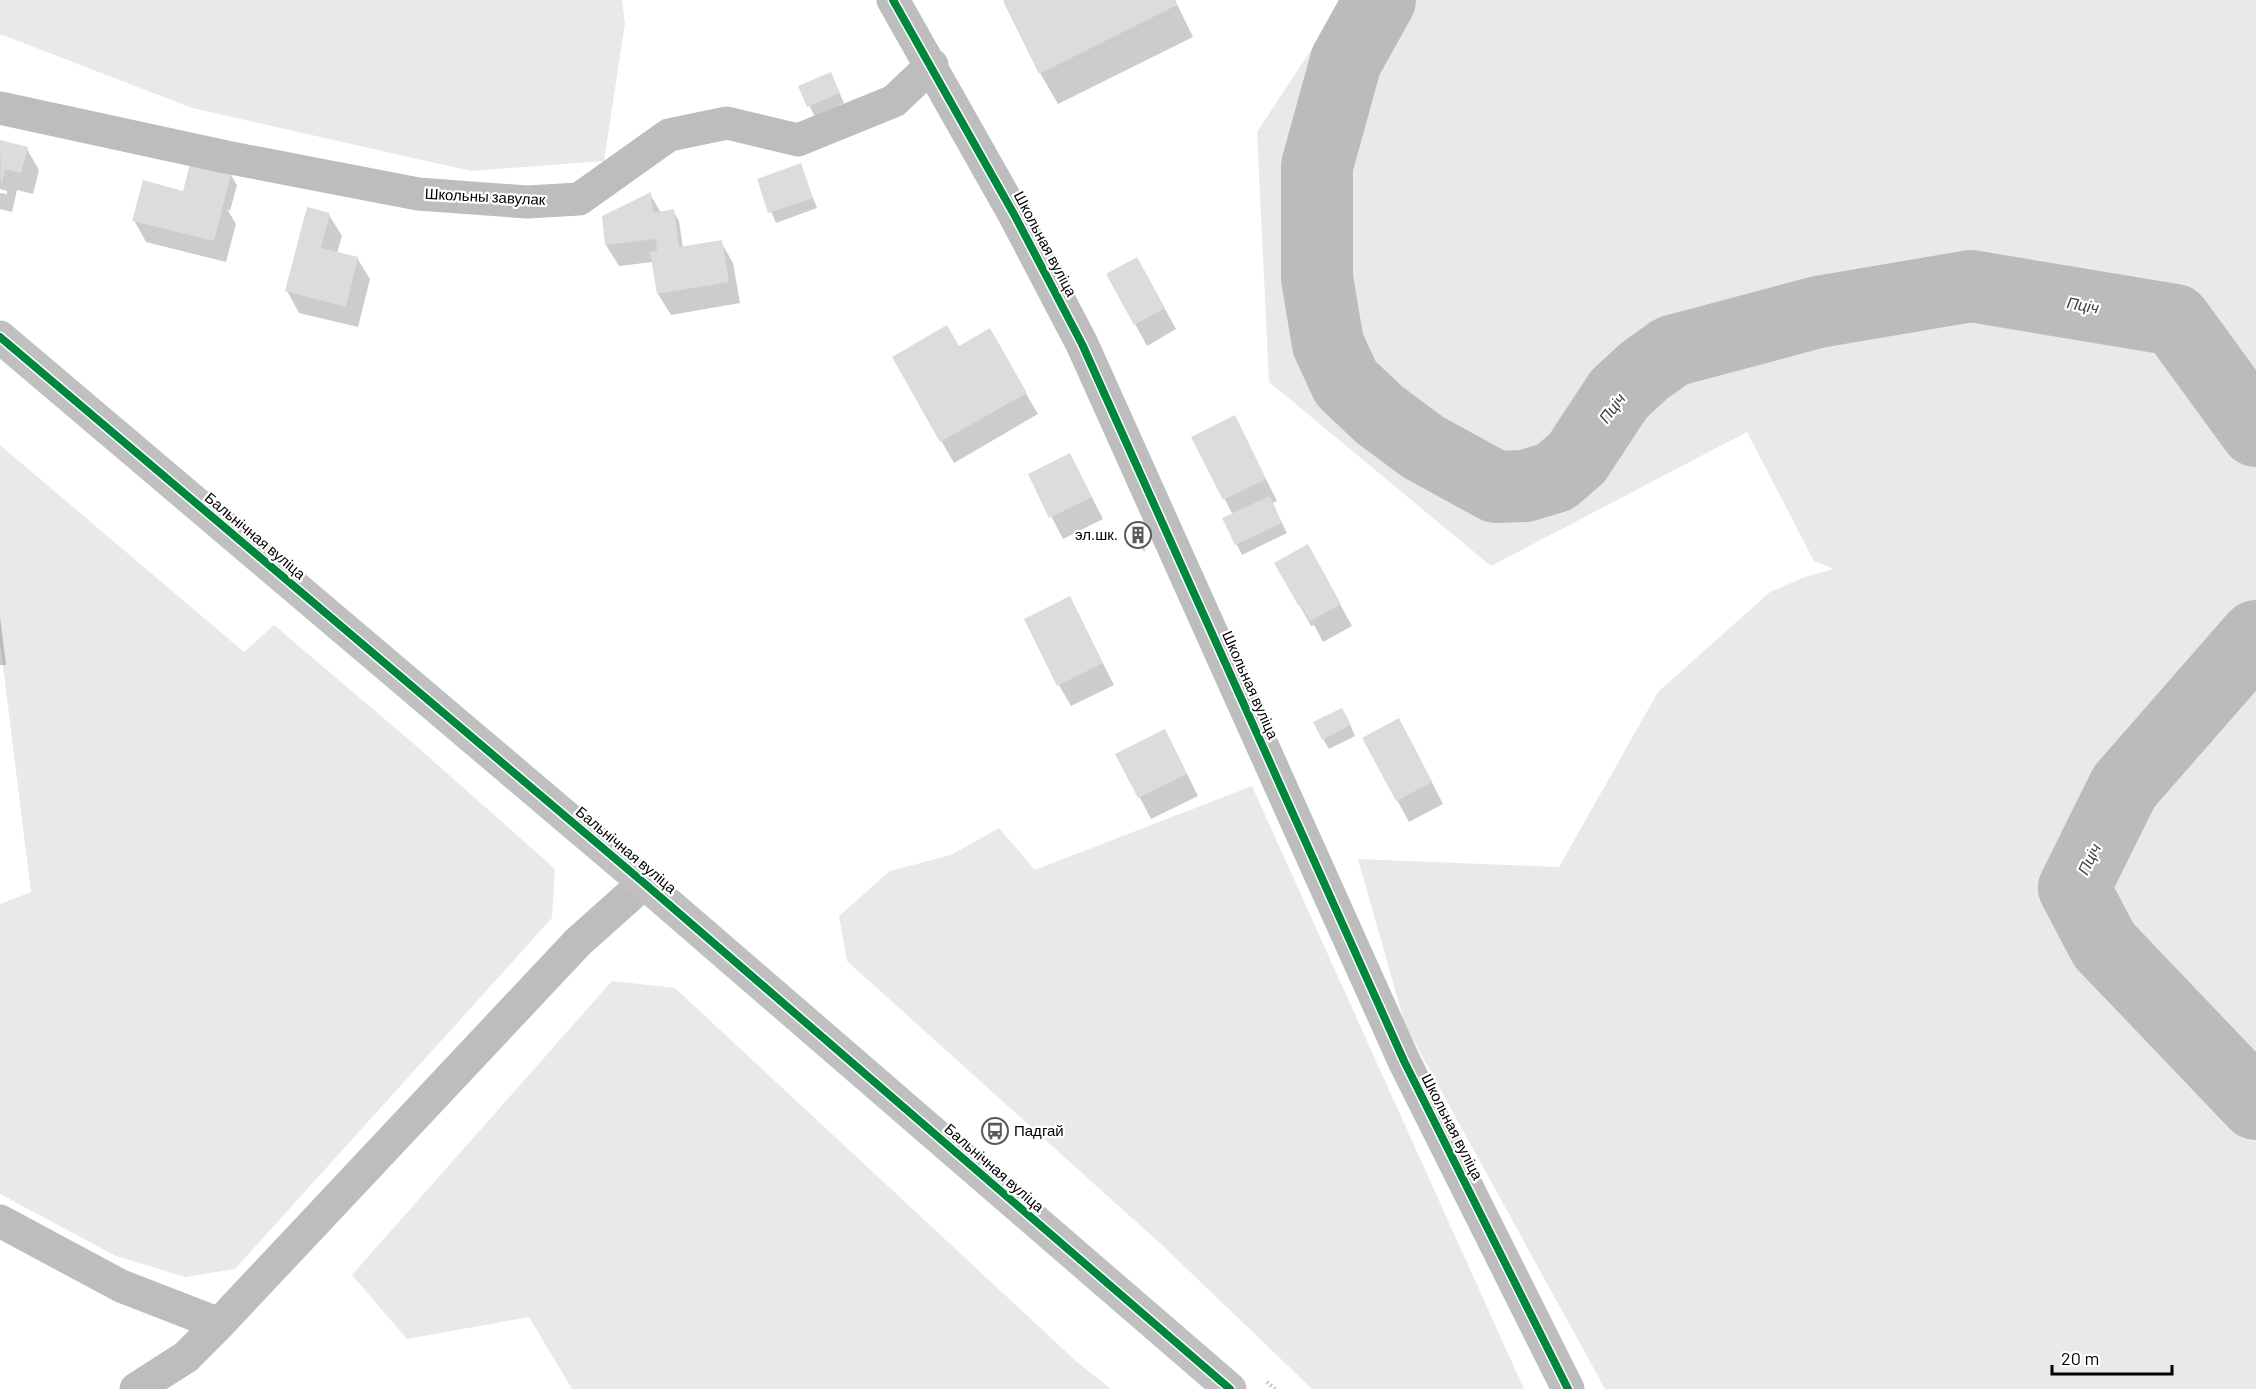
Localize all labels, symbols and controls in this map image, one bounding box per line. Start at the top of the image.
street label: Школьны завулак [424,184,546,208]
street label: Школьная вуліца [1011,188,1082,300]
water label: Пціч [2065,292,2101,317]
water label: Пціч [1594,389,1629,426]
street label: Бальнічная вуліца [202,488,310,583]
building icon: эл.шк. [1123,520,1153,550]
place label: эл.шк. [1075,525,1118,543]
street label: Школьная вуліца [1219,628,1283,742]
street label: Бальнічная вуліца [573,802,681,897]
water label: Пціч [2073,840,2104,878]
street label: Школьная вуліца [1418,1070,1488,1183]
bus stop icon: Падгай [980,1116,1010,1146]
street label: Бальнічная вуліца [941,1119,1049,1216]
place label: Падгай [1014,1121,1064,1139]
scale bar [2052,1338,2172,1376]
text: 20 m [2061,1347,2099,1369]

